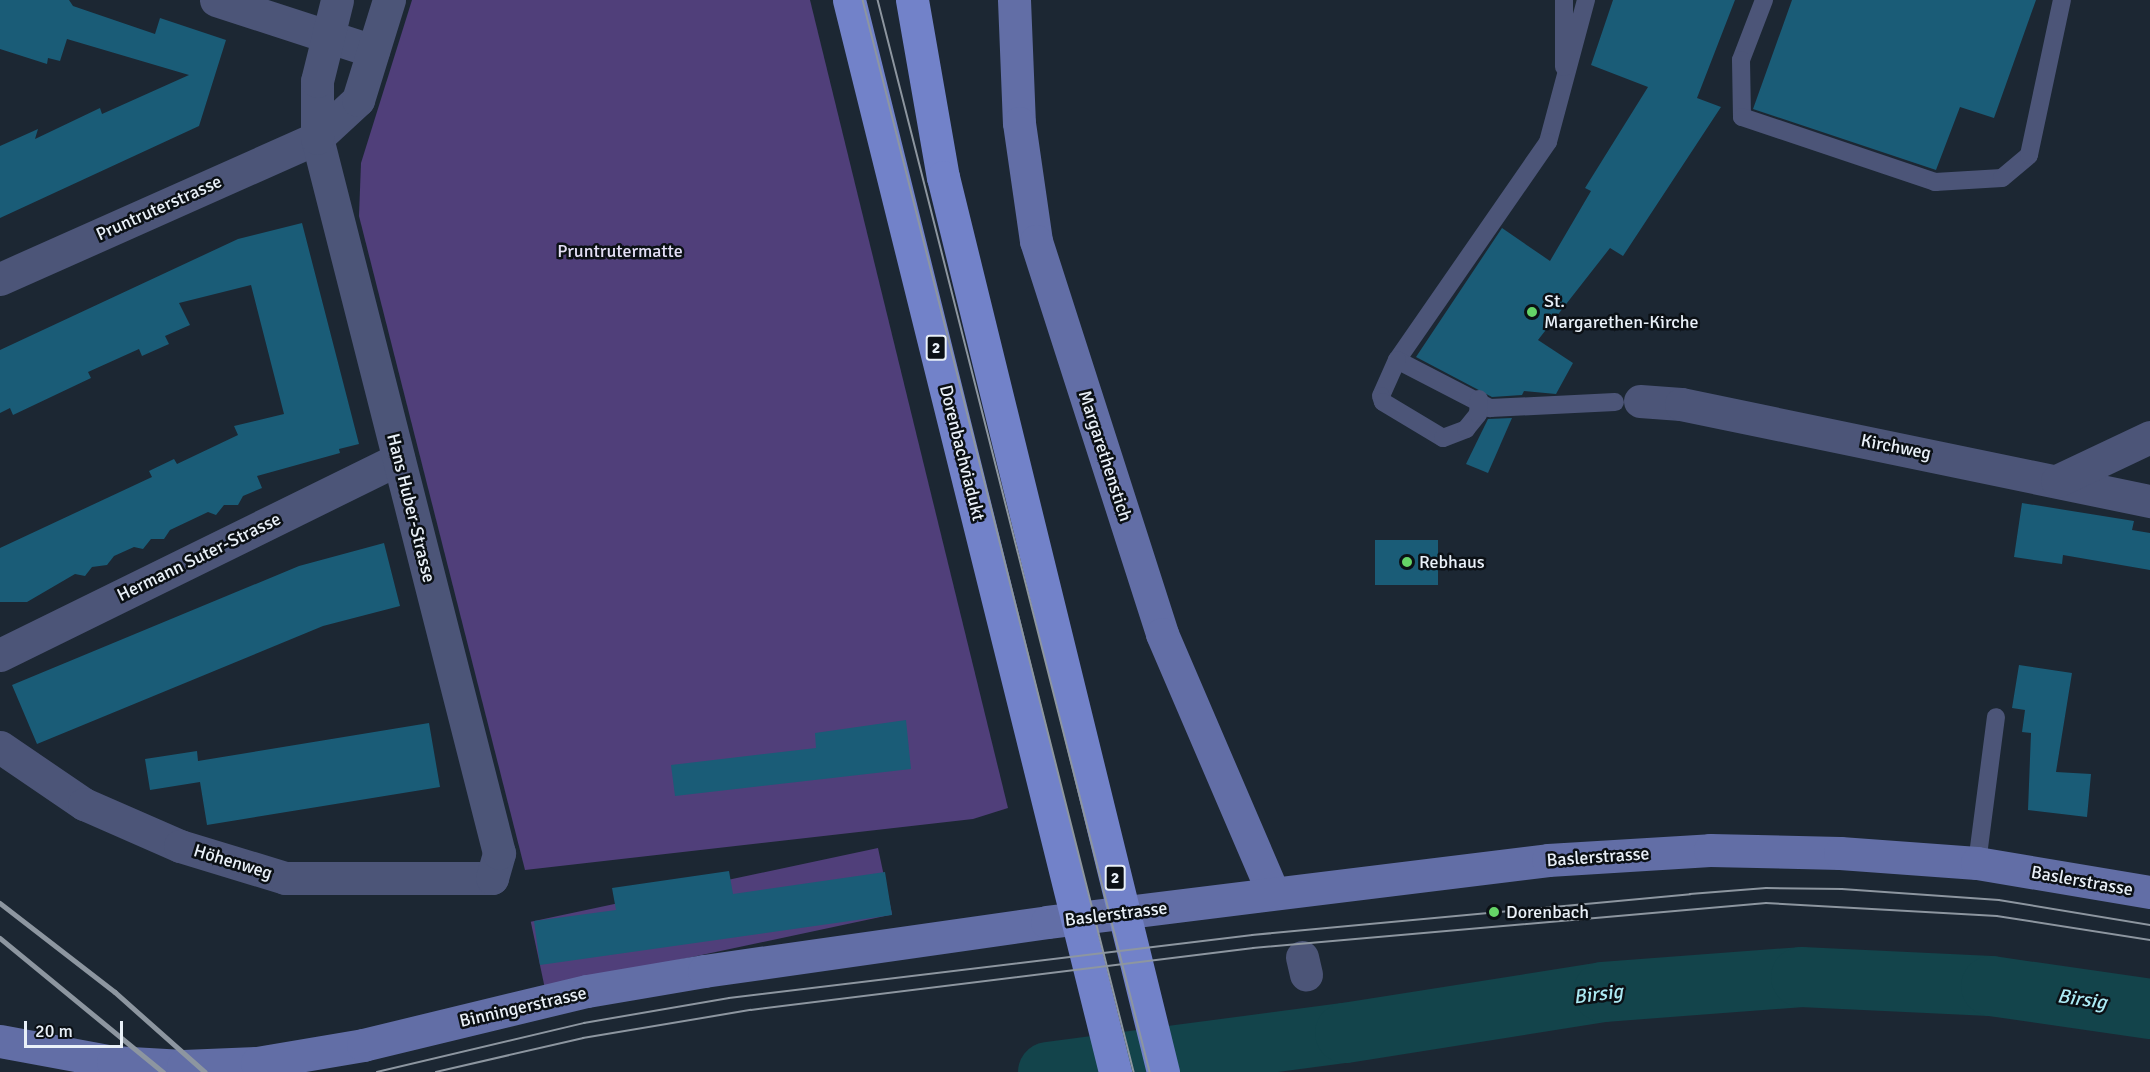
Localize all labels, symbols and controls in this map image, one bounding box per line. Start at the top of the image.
street label: Pruntruterstrasse [93,171,225,245]
park label: Pruntrutermatte [557,240,683,262]
place label: St. Margarethen-Kirche [1544,291,1698,334]
marker: St. Margarethen-Kirche [1525,305,1539,319]
road number: 2 [926,335,946,361]
street label: Dorenbachviadukt [935,383,989,523]
street label: Margarethenstich [1074,388,1136,524]
street label: Kirchweg [1859,430,1933,464]
street label: Hans Huber-Strasse [382,431,440,585]
street label: Hermann Suter-Strasse [114,508,284,606]
place label: Rebhaus [1419,551,1485,573]
marker: Rebhaus [1400,555,1414,569]
street label: Höhenweg [191,840,275,884]
street label: Baslerstrasse [1546,843,1650,871]
street label: Baslerstrasse [2029,861,2135,901]
road number: 2 [1104,865,1126,891]
street label: Baslerstrasse [1063,897,1169,931]
place label: Dorenbach [1506,901,1589,923]
marker: Dorenbach [1487,905,1501,919]
water label: Birsig [1572,979,1624,1009]
street label: Binningerstrasse [457,982,589,1032]
water label: Birsig [2056,984,2108,1014]
scale bar [27,1009,126,1047]
text: 20 m [35,1020,73,1042]

